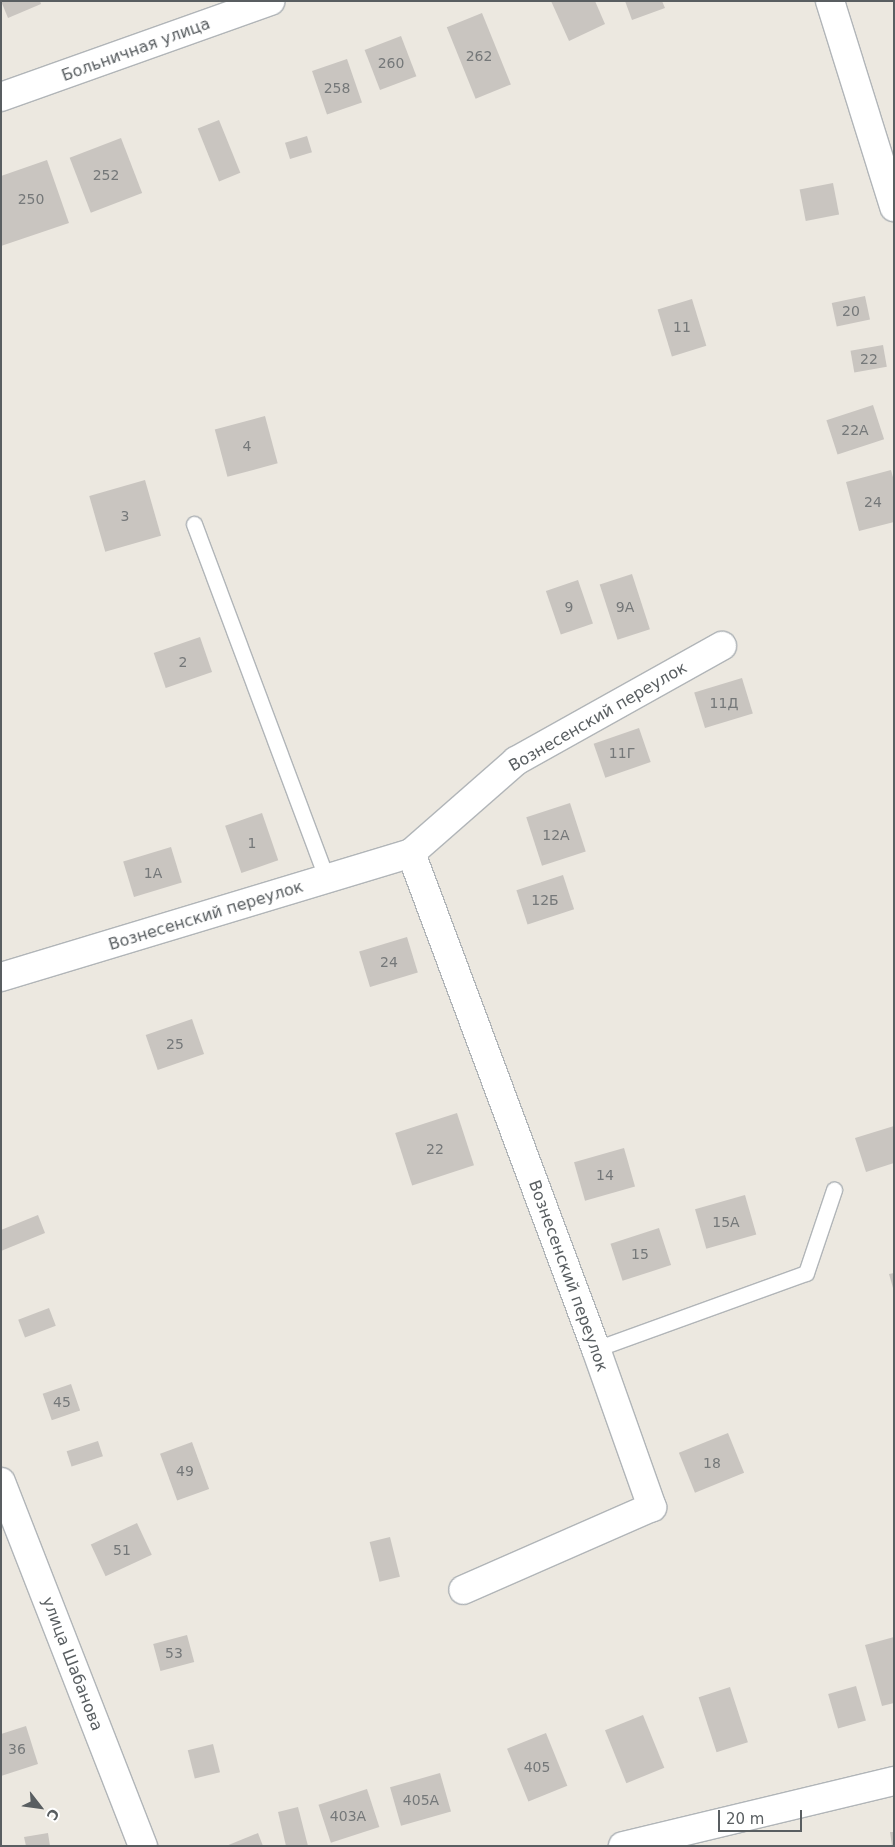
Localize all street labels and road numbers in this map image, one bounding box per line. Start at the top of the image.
street label: Больничная улица [59,14,213,86]
street label: Вознесенский переулок [506,658,690,776]
street label: Вознесенский переулок [106,877,306,955]
street label: Вознесенский переулок [524,1178,612,1374]
street label: улица Шабанова [38,1594,106,1734]

